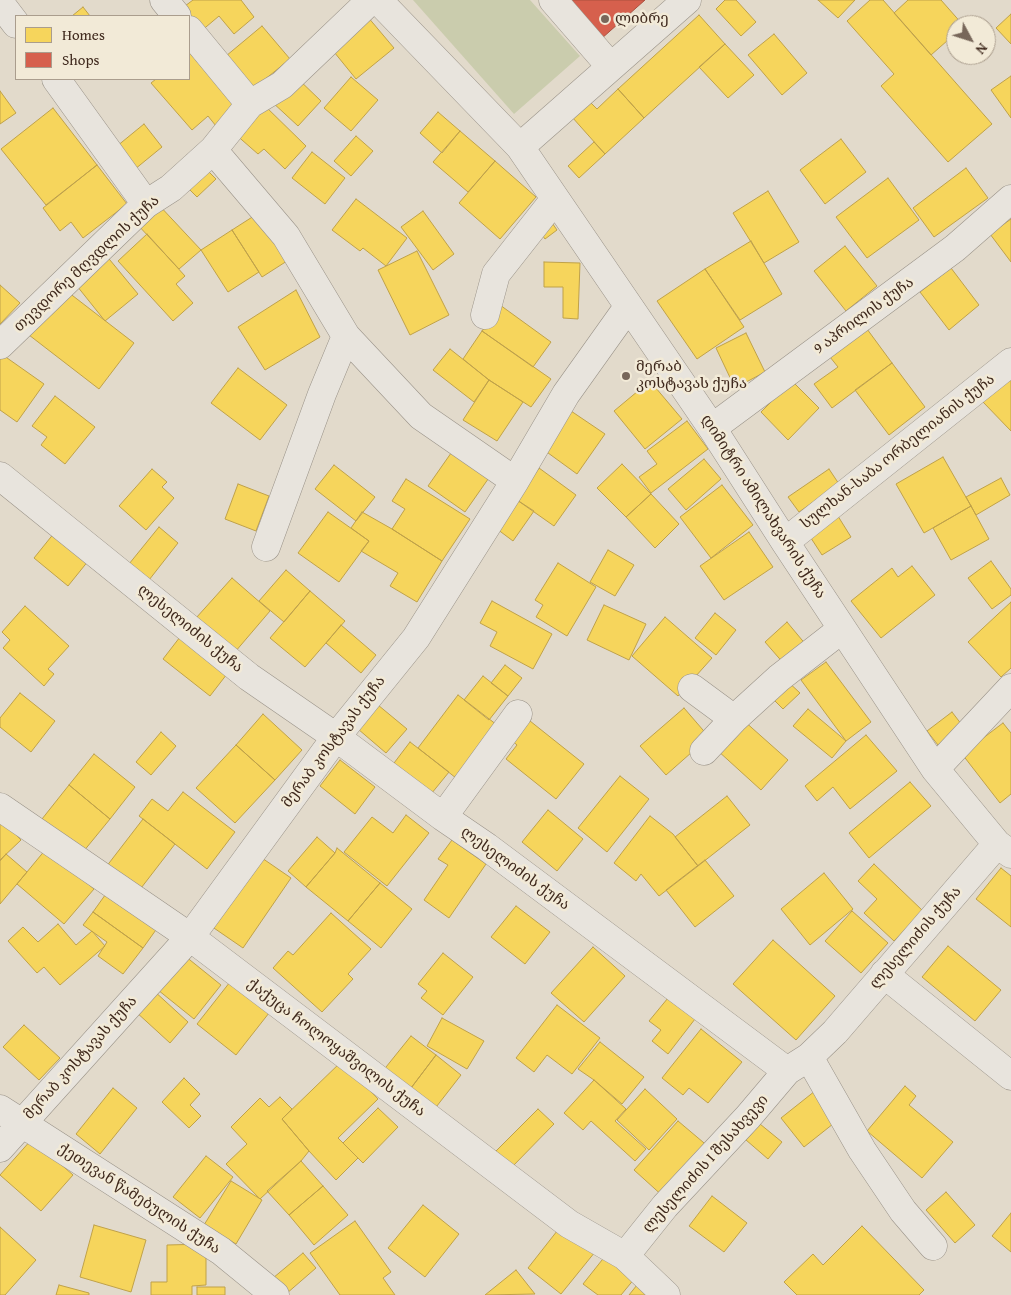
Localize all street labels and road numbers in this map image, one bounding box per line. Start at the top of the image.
street label: თევდორე მღვდლის ქუჩა [11,192,163,336]
street label: 9 აპრილის ქუჩა [810,274,918,358]
street label: სულხან-საბა ორბელიანის ქუჩა [797,371,999,533]
street label: დიმიტრი ამილახვარის ქუჩა [697,412,829,602]
street label: ლესელიძის ქუჩა [134,581,246,677]
street label: მერაბ კოსტავას ქუჩა [279,673,389,811]
street label: ლესელიძის ქუჩა [457,823,573,915]
street label: ლესელიძის ქუჩა [866,883,966,993]
street label: ქაქუცა ჩოლოყაშვილის ქუჩა [243,975,429,1121]
street label: მერაბ კოსტავას ქუჩა [21,992,141,1124]
street label: ლესელიძის I შესახვევი [639,1091,773,1237]
street label: ქეთევან წამებულის ქუჩა [54,1140,224,1258]

